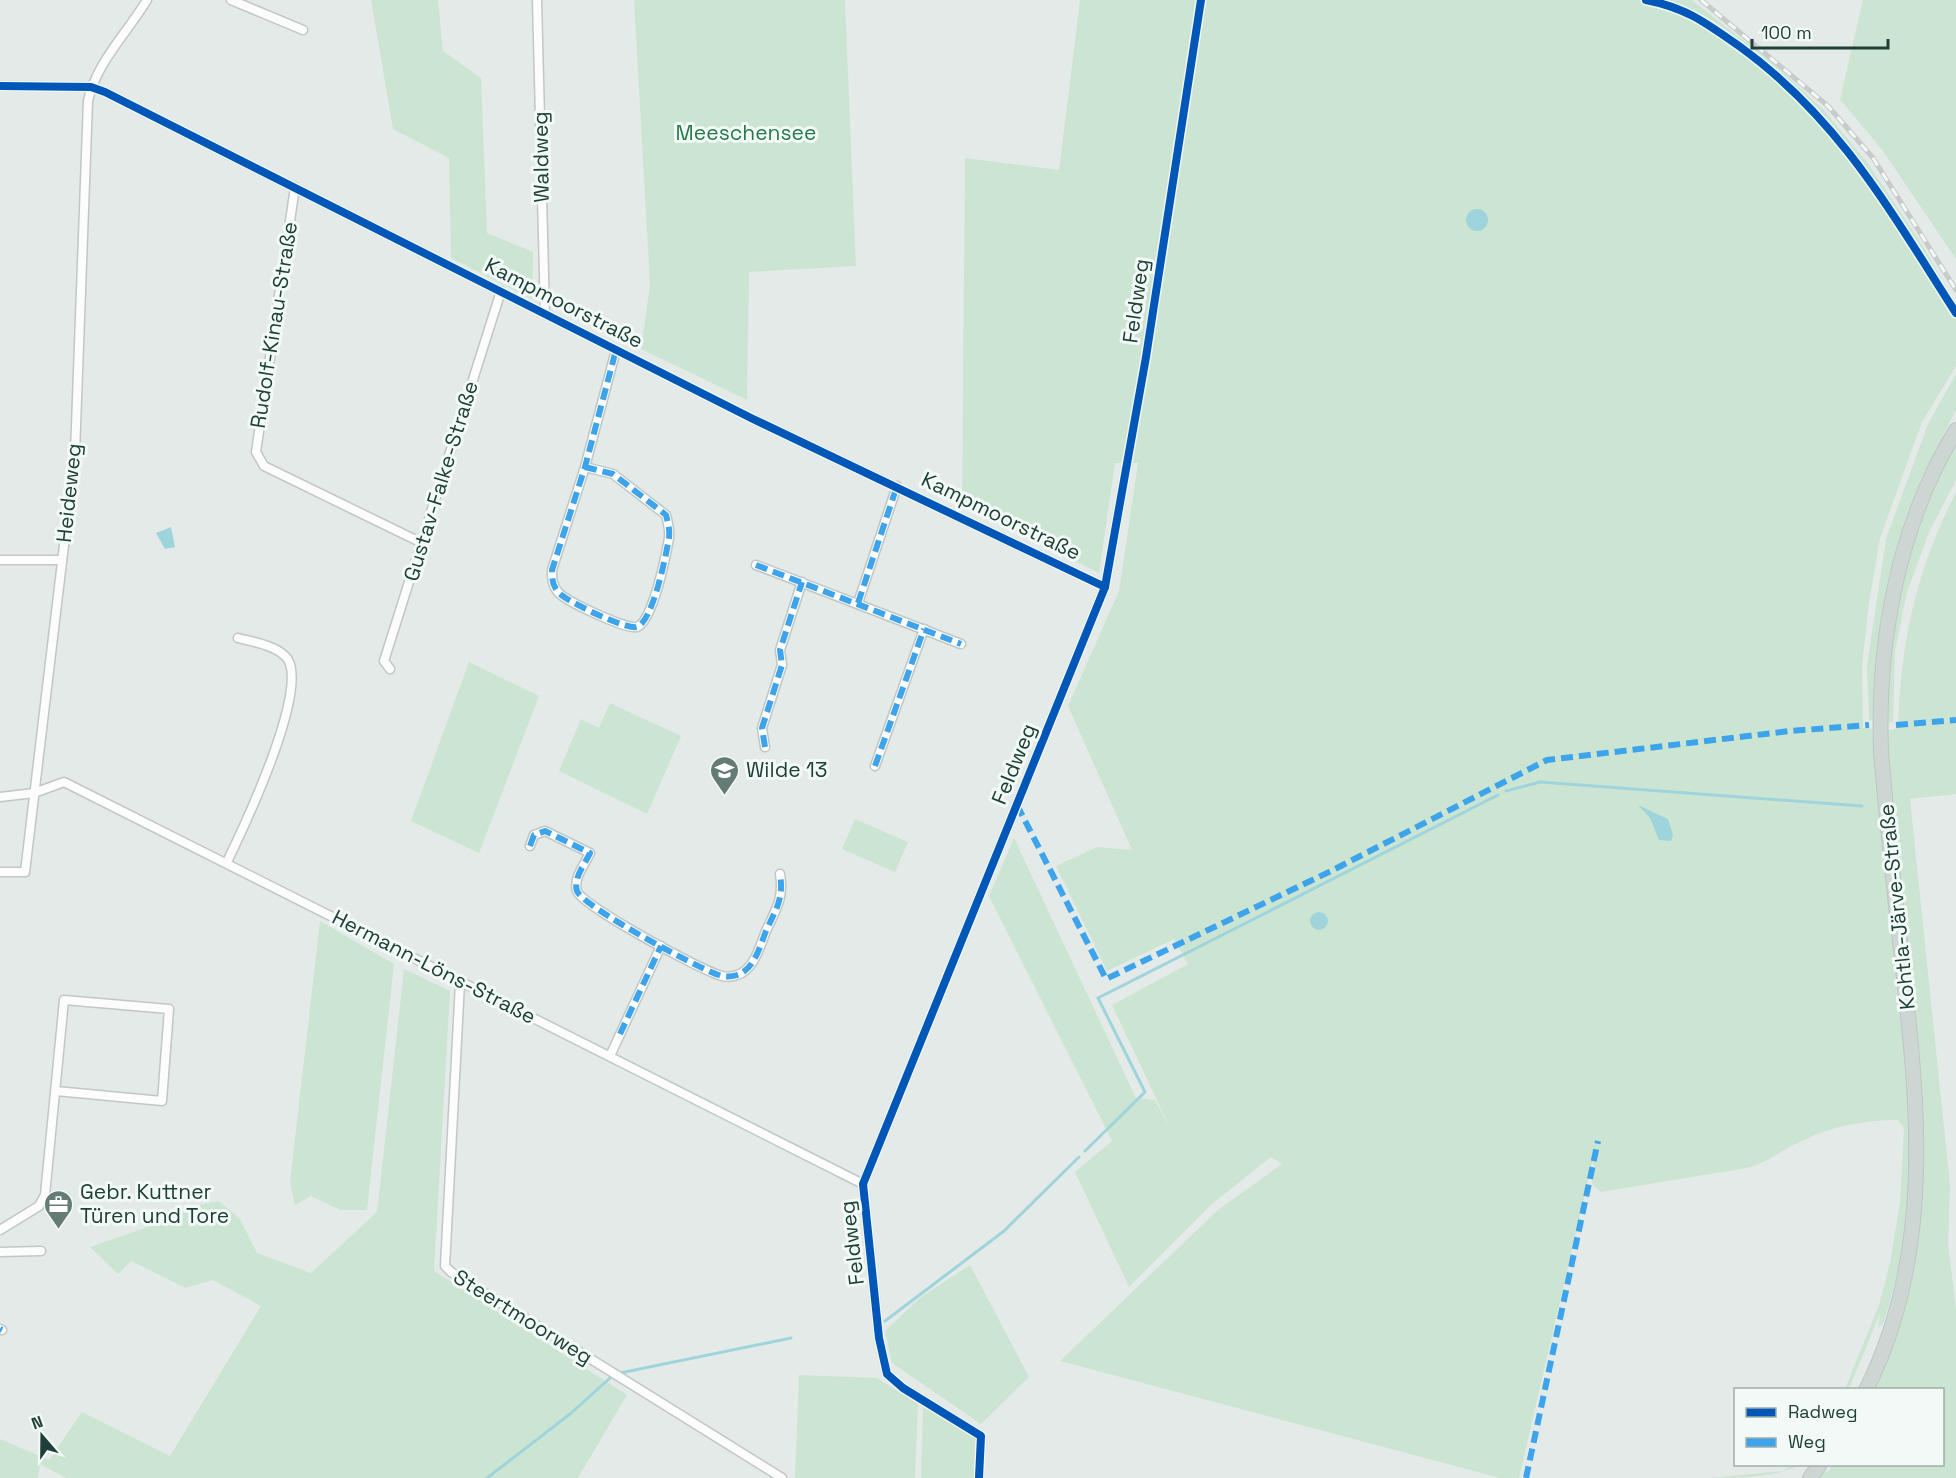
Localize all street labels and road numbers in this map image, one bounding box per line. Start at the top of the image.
street label: Waldweg [526,111,555,203]
street label: Rudolf-Kinau-Straße [244,220,303,430]
street label: Kampmoorstraße [481,251,648,354]
street label: Feldweg [1116,257,1155,345]
street label: Gustav-Falke-Straße [397,377,484,584]
street label: Heideweg [50,442,87,544]
street label: Kampmoorstraße [917,465,1085,566]
street label: Feldweg [985,719,1042,808]
street label: Kohtla-Järve-Straße [1872,803,1921,1011]
street label: Hermann-Löns-Straße [328,903,541,1030]
street label: Feldweg [833,1199,870,1287]
street label: Steertmoorweg [449,1263,598,1370]

